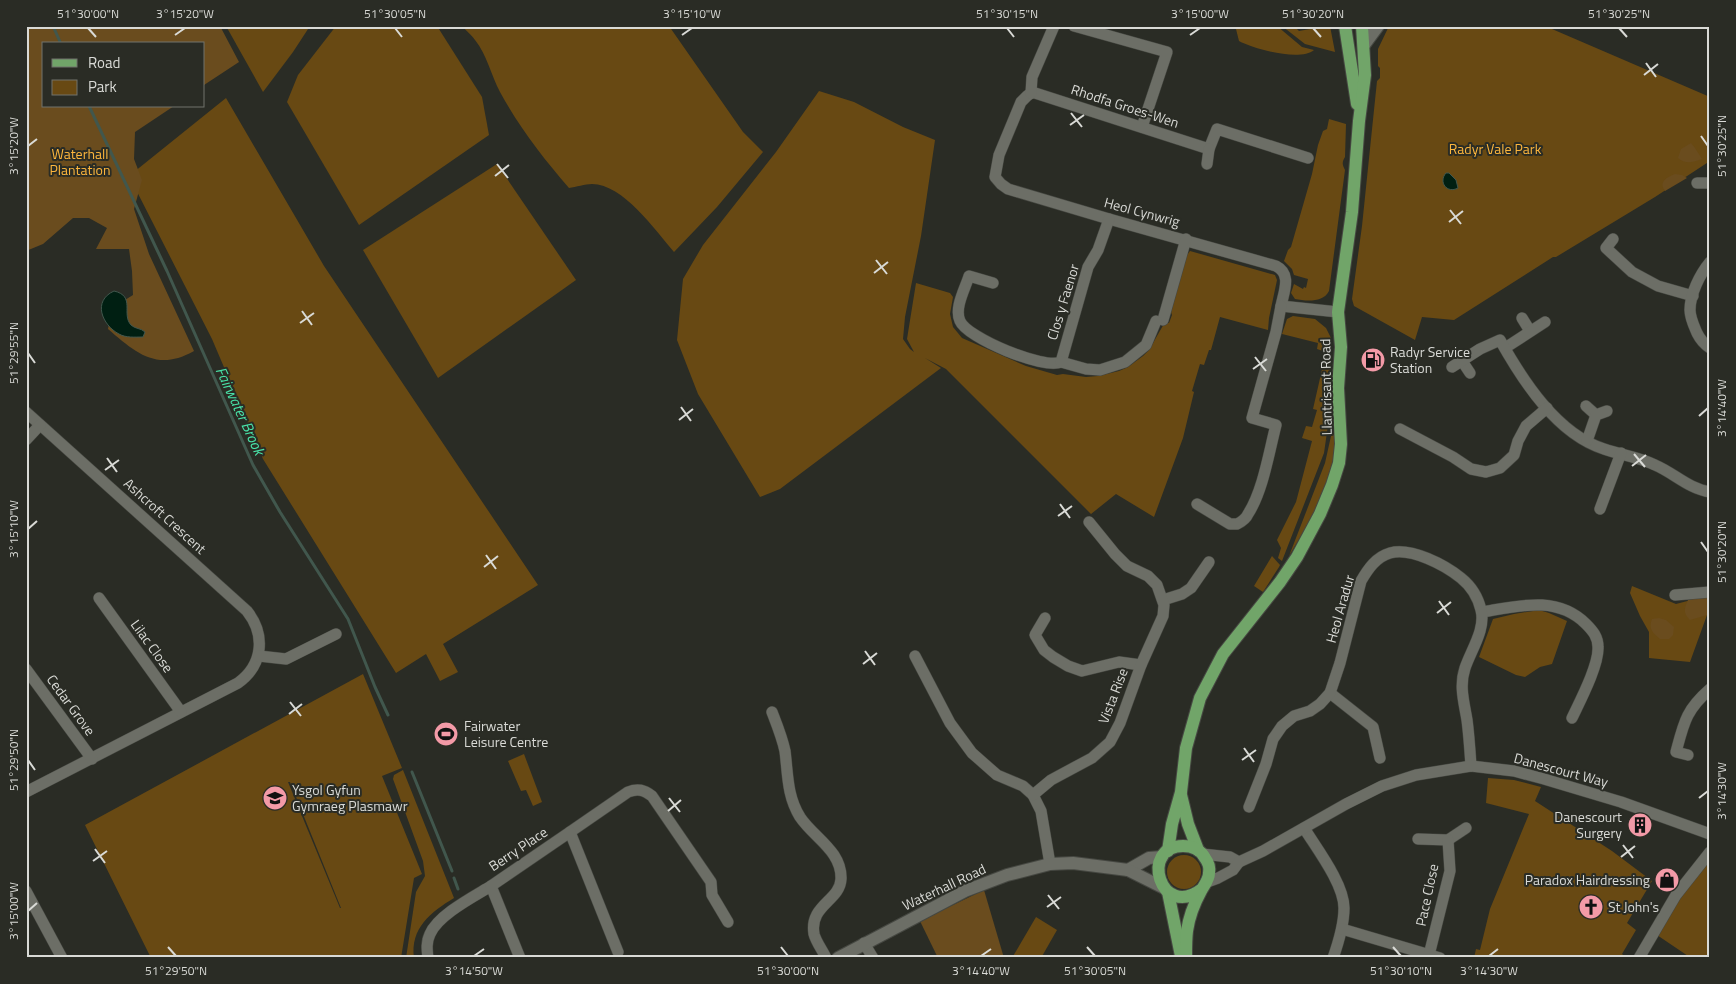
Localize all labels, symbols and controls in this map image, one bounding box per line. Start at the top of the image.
text: 51°30'00"N [57,4,119,23]
text: 3°15'20"W [156,4,214,23]
text: 51°30'05"N [364,4,426,23]
text: 3°15'10"W [663,4,721,23]
text: 51°30'15"N [976,4,1038,23]
text: 3°15'00"W [1171,4,1229,23]
text: 51°30'20"N [1282,4,1344,23]
text: 51°30'25"N [1588,4,1650,23]
legend [42,42,205,108]
text: Road [88,51,120,74]
text: Park [88,75,117,98]
street label: Rhodfa Groes-Wen [1068,78,1182,133]
text: 51°30'25"N [1712,115,1731,177]
text: 3°15'20"W [4,117,23,175]
park label: Radyr Vale Park [1449,138,1542,159]
park label: Waterhall Plantation [50,143,110,180]
street label: Heol Cynwrig [1102,191,1182,232]
street label: Clos y Faenor [1041,261,1084,342]
text: 51°29'55"N [4,322,23,384]
street label: Llantrisant Road [1314,339,1337,435]
place label: Radyr Service Station [1390,341,1470,378]
fuel station icon: Radyr Service Station [1360,347,1386,373]
water label: Fairwater Brook [210,363,272,461]
text: 3°14'40"W [1712,379,1731,437]
street label: Ashcroft Crescent [119,473,211,558]
text: 3°15'10"W [4,500,23,558]
text: 51°30'20"N [1712,521,1731,583]
street label: Heol Aradur [1320,572,1359,645]
street label: Lilac Close [126,615,179,677]
street label: Vista Rise [1092,665,1133,727]
street label: Cedar Grove [42,670,101,740]
place label: Fairwater Leisure Centre [464,715,548,752]
sports icon: Fairwater Leisure Centre [433,721,459,747]
text: 51°29'50"N [4,729,23,791]
street label: Danescourt Way [1512,747,1611,792]
text: 3°14'30"W [1712,762,1731,820]
place label: Ysgol Gyfun Gymraeg Plasmawr [292,779,408,816]
school or university icon: Ysgol Gyfun Gymraeg Plasmawr [262,785,288,811]
place label: Danescourt Surgery [1554,806,1622,843]
building icon: Danescourt Surgery [1627,812,1653,838]
street label: Berry Place [484,821,551,876]
street label: Waterhall Road [898,858,989,915]
street label: Pace Close [1410,862,1443,928]
shop icon: Paradox Hairdressing [1654,867,1680,893]
place label: Paradox Hairdressing [1525,869,1650,890]
text: 3°15'00"W [4,882,23,940]
church icon: St John's [1578,894,1604,920]
place label: St John's [1608,896,1659,917]
text: 51°29'50"N [145,961,207,980]
text: 3°14'50"W [445,961,503,980]
text: 51°30'00"N [757,961,819,980]
text: 3°14'40"W [952,961,1010,980]
text: 51°30'05"N [1064,961,1126,980]
text: 51°30'10"N [1370,961,1432,980]
text: 3°14'30"W [1460,961,1518,980]

